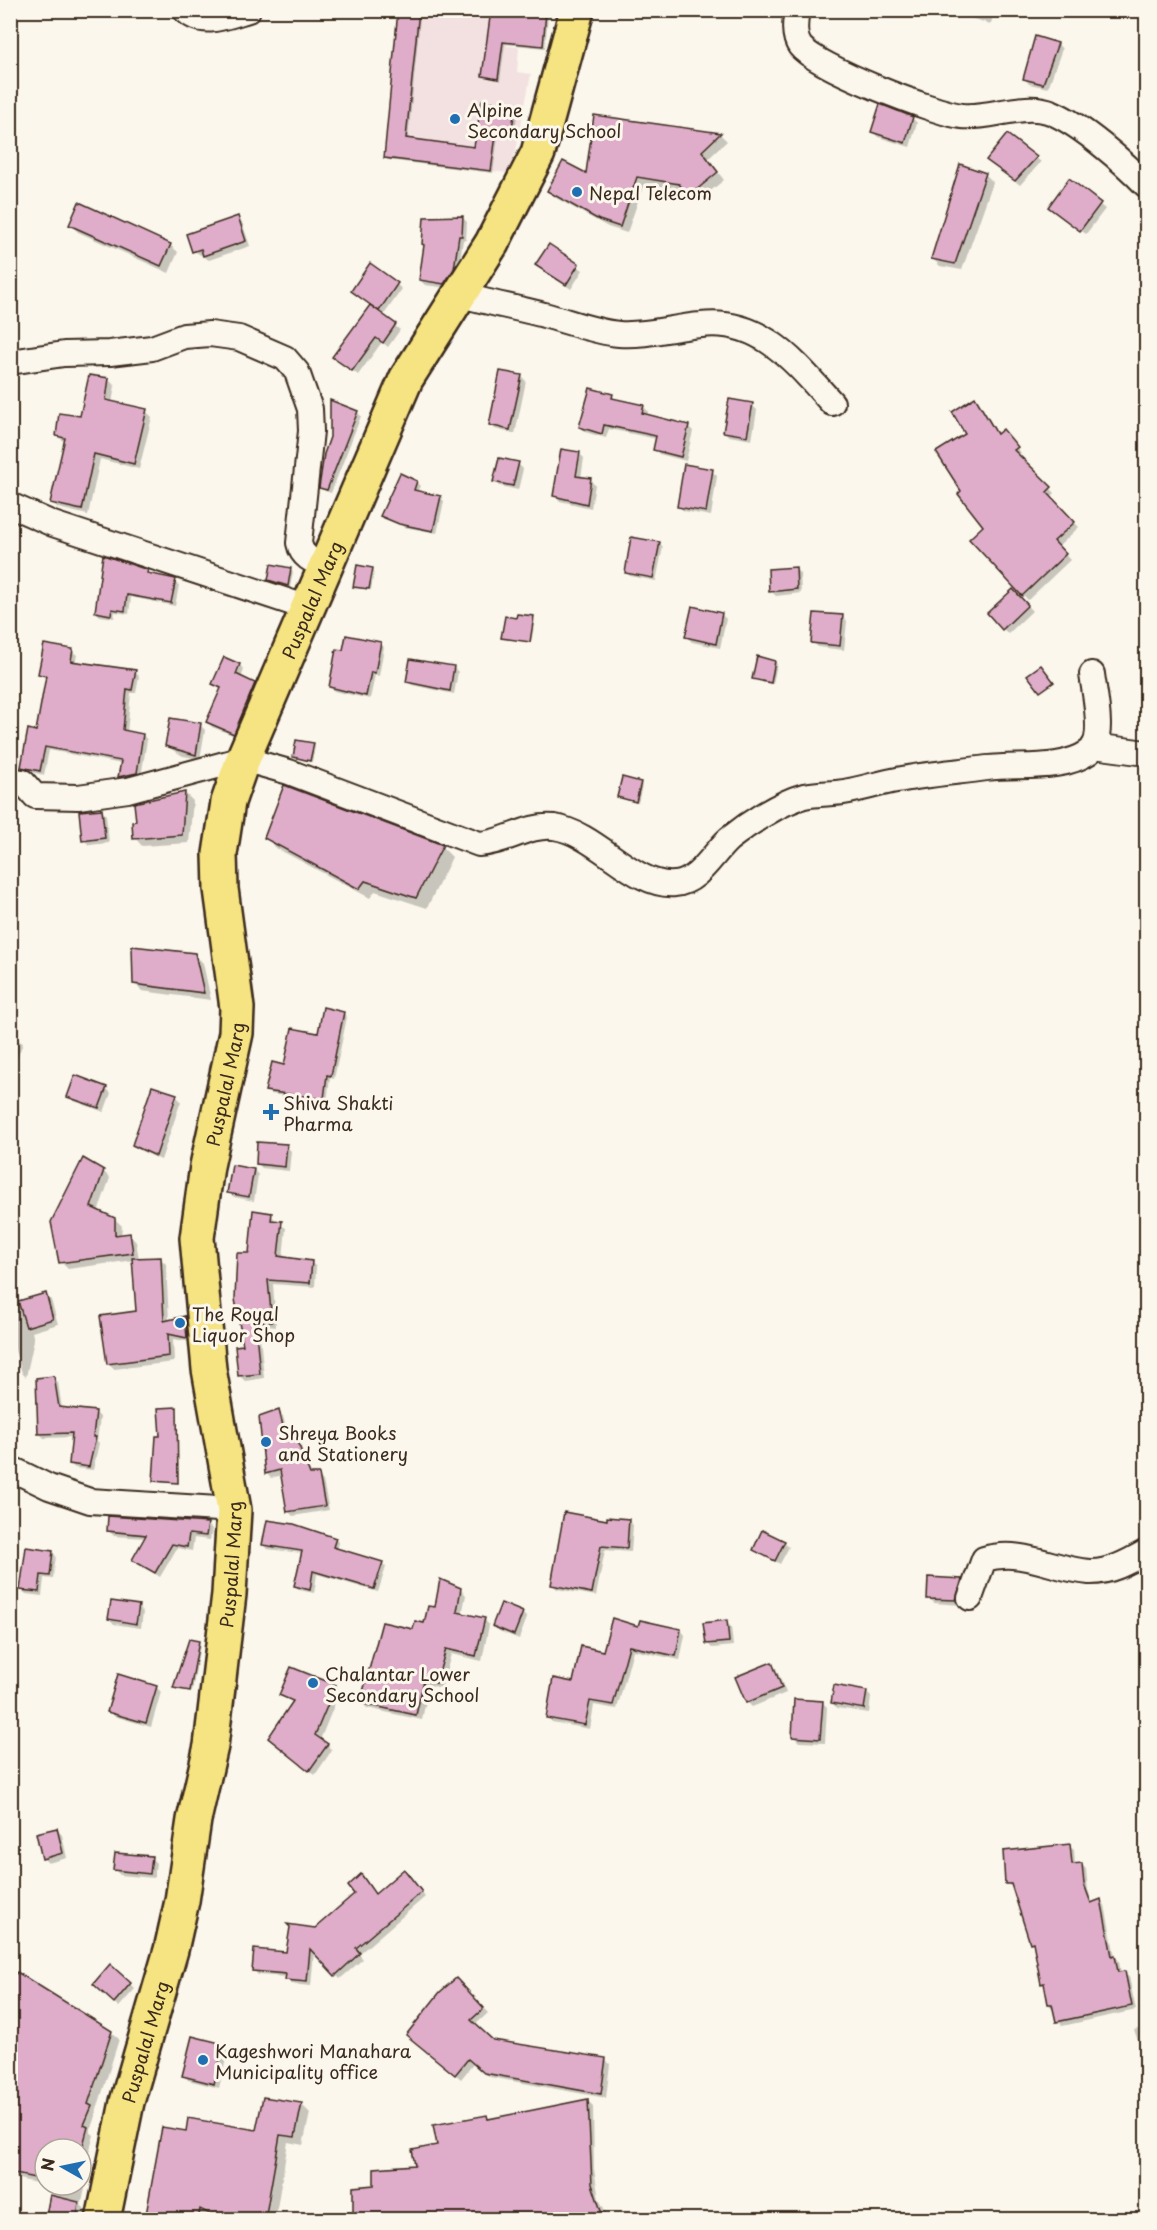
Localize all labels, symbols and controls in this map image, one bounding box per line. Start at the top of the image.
place label: Alpine Secondary School [467,96,621,144]
marker: Alpine Secondary School [448,112,462,126]
place label: Nepal Telecom [589,179,712,206]
marker: Nepal Telecom [570,185,584,199]
street label: Puspalal Marg [274,537,349,663]
street label: Puspalal Marg [198,1022,250,1149]
place label: Shiva Shakti Pharma [283,1089,393,1137]
marker: Shiva Shakti Pharma [264,1105,278,1119]
place label: The Royal Liquor Shop [192,1300,295,1348]
marker: The Royal Liquor Shop [173,1316,187,1330]
place label: Shreya Books and Stationery [278,1419,408,1467]
marker: Shreya Books and Stationery [259,1435,273,1449]
street label: Puspalal Marg [212,1500,248,1629]
place label: Chalantar Lower Secondary School [325,1660,479,1708]
marker: Chalantar Lower Secondary School [306,1676,320,1690]
street label: Puspalal Marg [114,1978,175,2106]
place label: Kageshwori Manahara Municipality office [215,2037,412,2085]
marker: Kageshwori Manahara Municipality office [196,2053,210,2067]
north arrow [33,2137,93,2197]
text: N [34,2156,60,2173]

